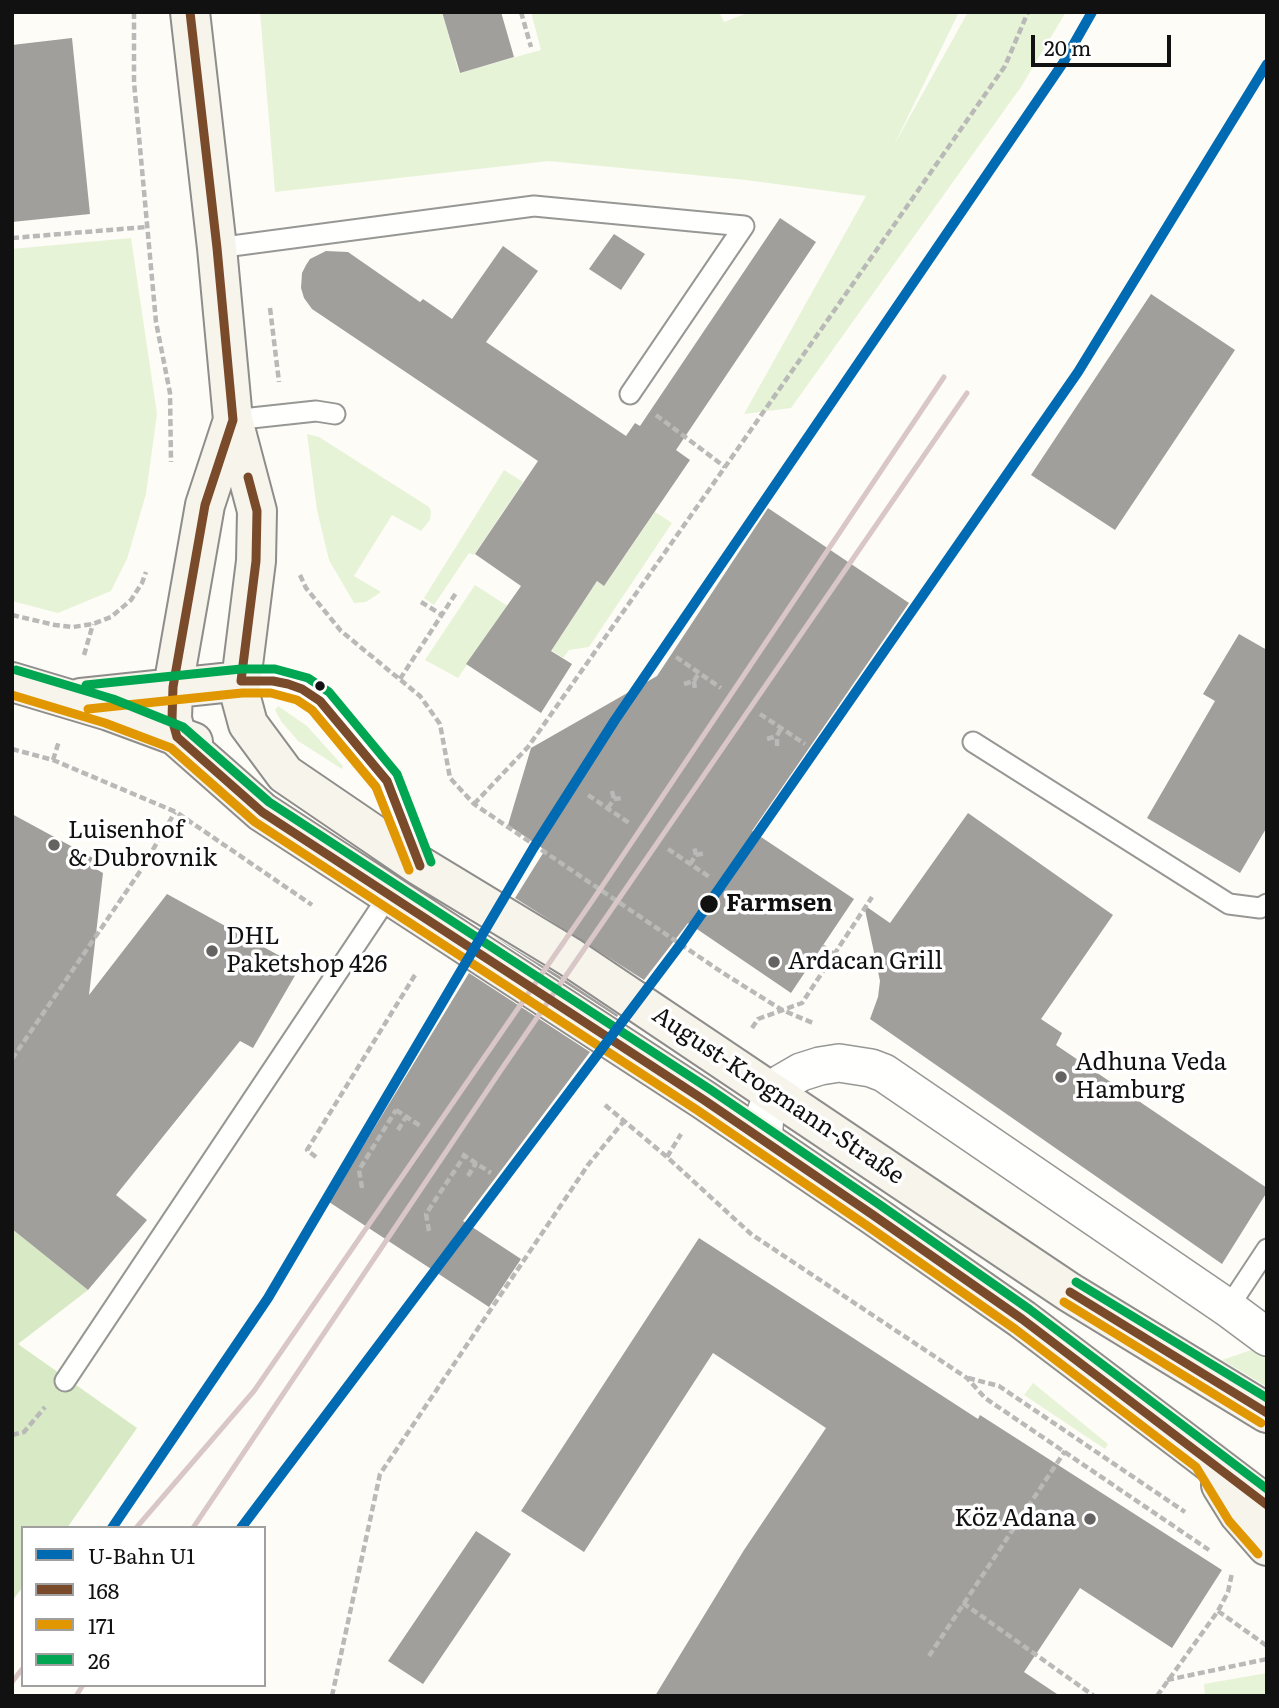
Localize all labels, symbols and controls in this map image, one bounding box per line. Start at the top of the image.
scale bar [1034,21,1174,65]
text: 20 m [1044,31,1091,62]
unlabelled marker [313,679,327,693]
place label: Luisenhof & Dubrovnik [68,817,217,873]
marker: Luisenhof & Dubrovnik [46,837,62,853]
place label: Farmsen [726,890,833,918]
marker: Farmsen [698,893,720,915]
place label: DHL Paketshop 426 [226,923,387,979]
marker: DHL Paketshop 426 [204,943,220,959]
place label: Ardacan Grill [788,948,943,976]
marker: Ardacan Grill [766,954,782,970]
street label: August-Krogmann-Straße [647,1001,909,1191]
place label: Adhuna Veda Hamburg [1075,1049,1227,1105]
marker: Adhuna Veda Hamburg [1053,1069,1069,1085]
place label: Köz Adana [954,1505,1076,1533]
marker: Köz Adana [1082,1511,1098,1527]
legend [21,1526,266,1687]
text: U-Bahn U1 [88,1539,195,1570]
text: 168 [88,1574,119,1605]
text: 171 [88,1609,115,1640]
text: 26 [88,1644,110,1675]

